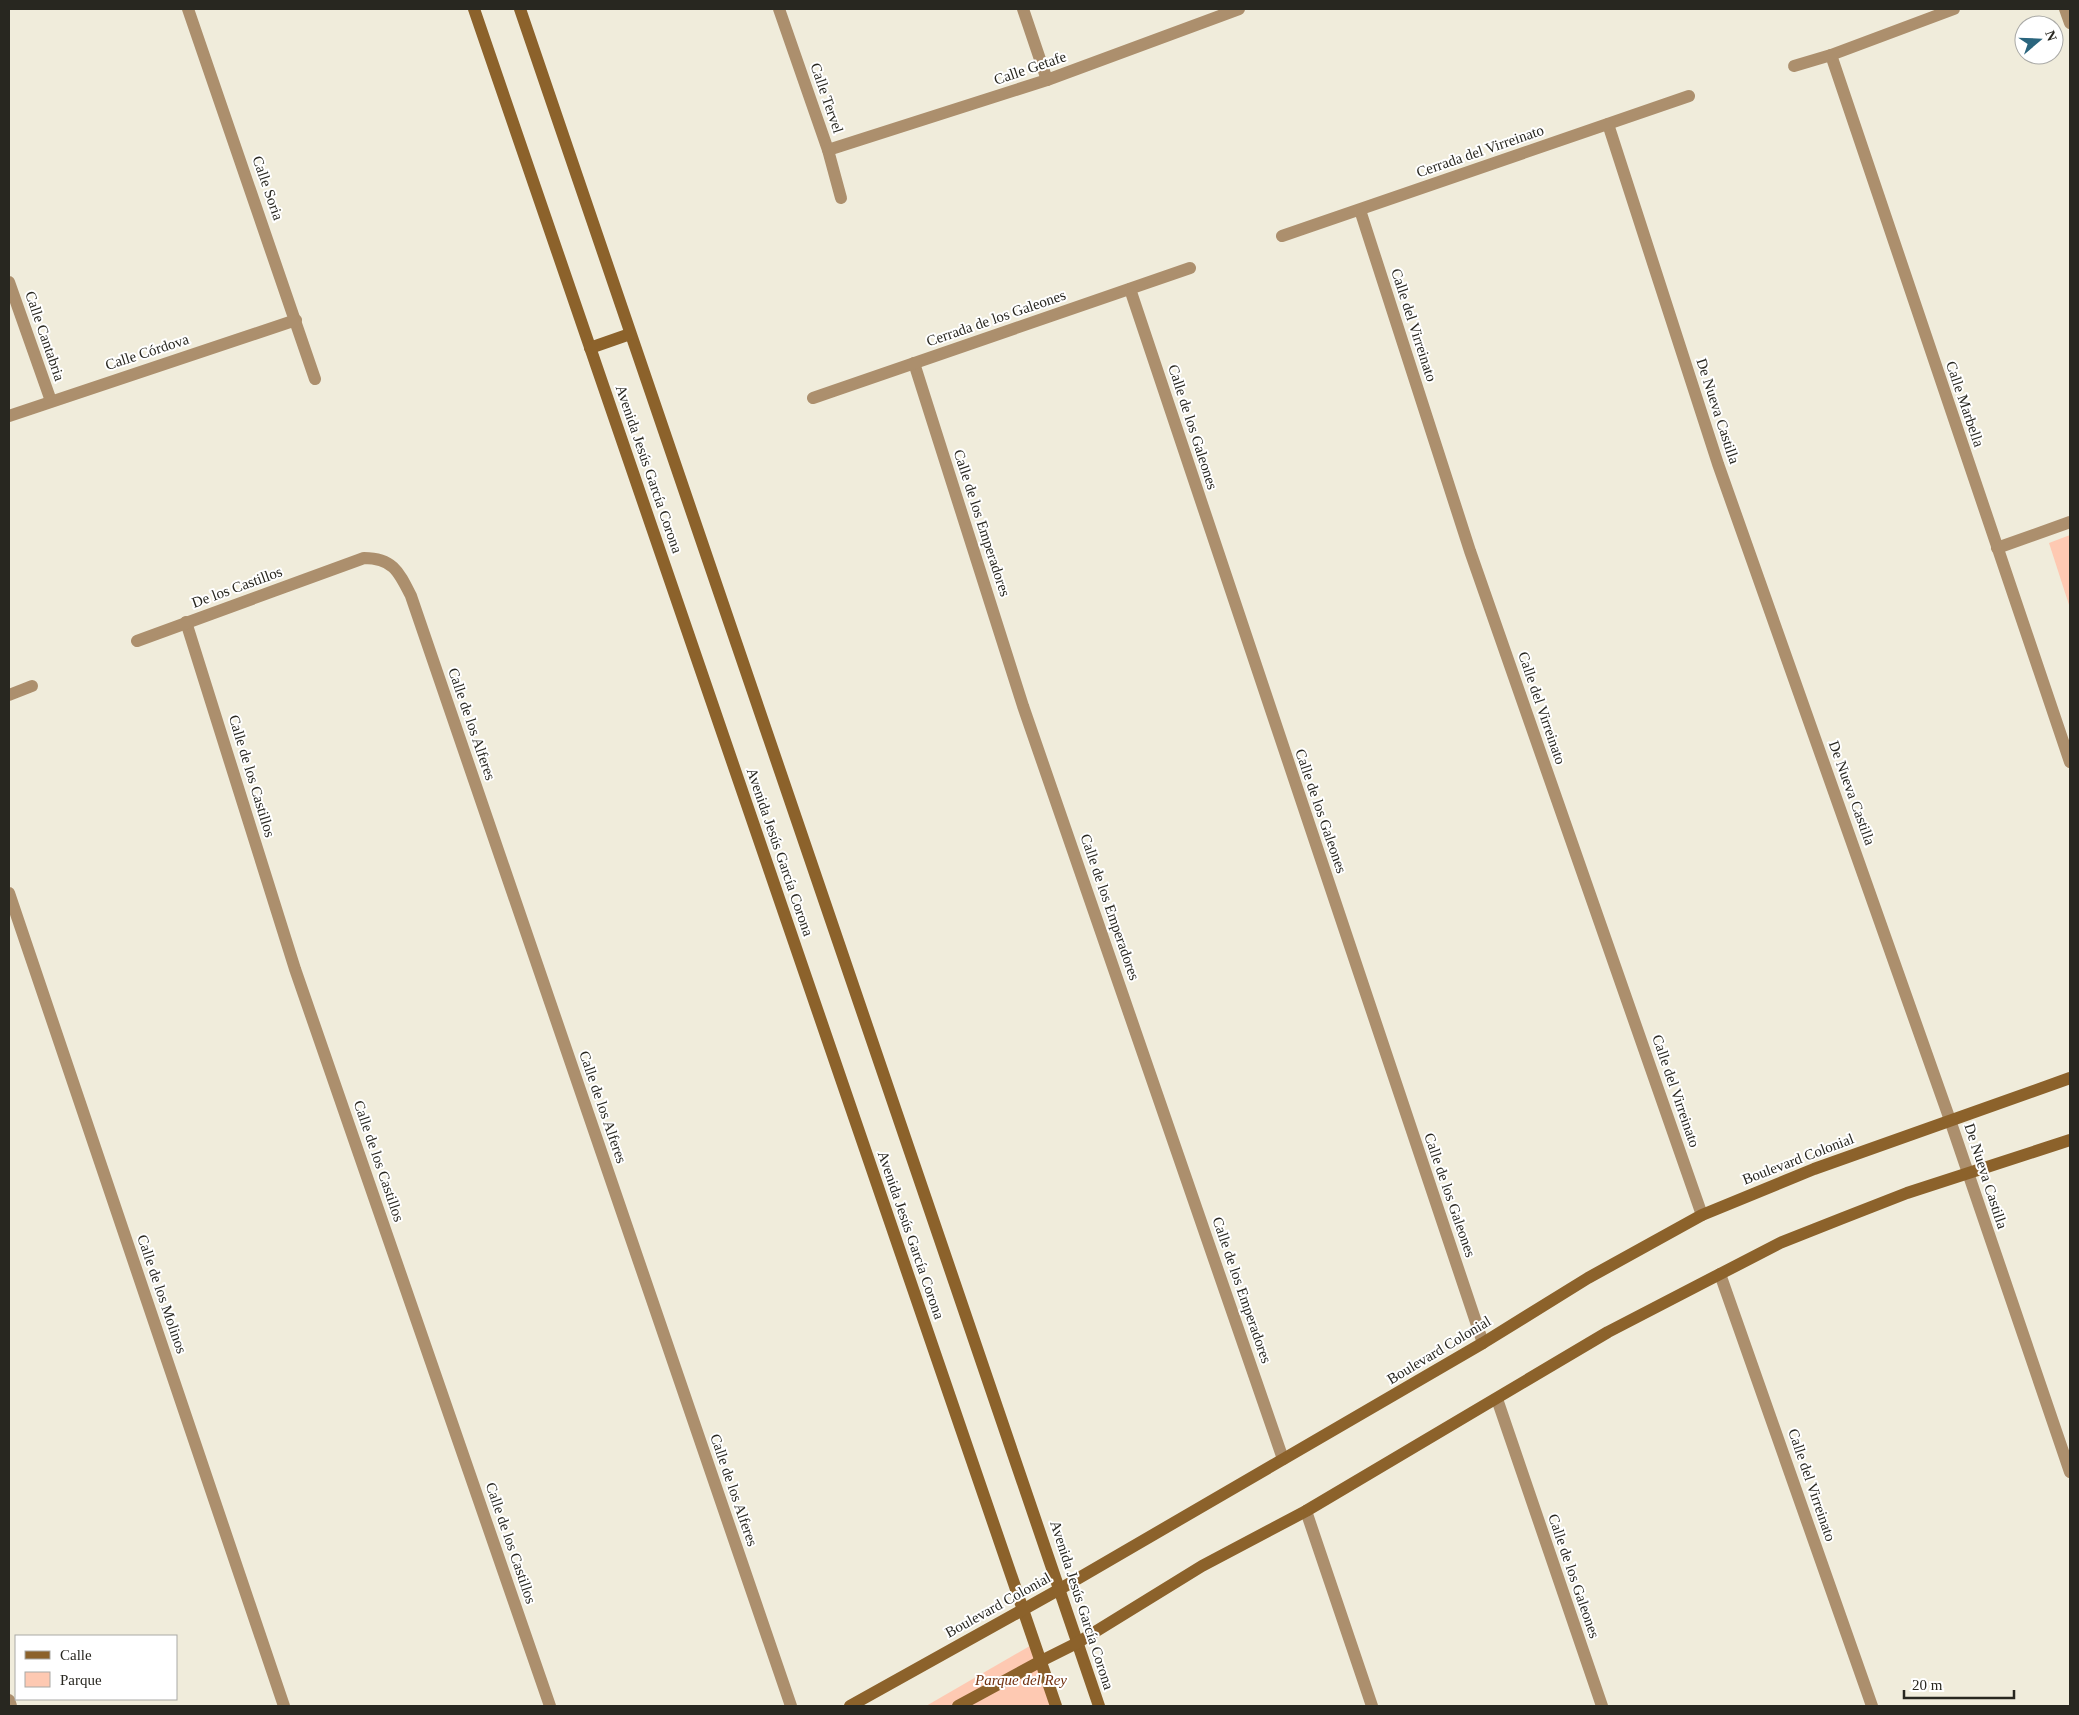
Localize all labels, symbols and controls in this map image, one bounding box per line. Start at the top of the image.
north arrow [2014,15,2064,65]
text: N [2042,29,2060,43]
street label: Calle Getafe [992,48,1069,88]
street label: Calle Tervel [808,61,846,135]
street label: Cerrada del Virreinato [1414,122,1546,180]
street label: Calle Soria [250,154,287,223]
street label: Calle del Virreinato [1388,266,1440,384]
street label: Cerrada de los Galeones [924,287,1068,349]
street label: Calle Cantabria [22,289,68,383]
street label: Calle Córdova [103,331,191,373]
street label: De Nueva Castilla [1693,356,1743,466]
street label: Calle Marbella [1943,359,1987,449]
street label: Calle de los Galeones [1165,363,1221,492]
street label: Avenida Jesús García Corona [613,383,685,555]
street label: Calle de los Emperadores [951,447,1013,599]
street label: De los Castillos [190,563,285,611]
street label: Calle del Virreinato [1515,650,1569,766]
street label: Calle de los Alferes [445,666,499,782]
street label: Calle de los Castillos [226,713,278,839]
street label: De Nueva Castilla [1826,739,1878,848]
street label: Calle de los Galeones [1292,747,1350,875]
street label: Avenida Jesús García Corona [744,766,816,938]
street label: Calle de los Emperadores [1077,832,1143,982]
street label: Calle del Virreinato [1649,1033,1703,1149]
street label: Calle de los Alferes [576,1049,630,1165]
street label: Calle de los Castillos [351,1098,407,1224]
street label: De Nueva Castilla [1961,1121,2011,1231]
street label: Boulevard Colonial [1740,1130,1856,1188]
street label: Calle de los Galeones [1421,1131,1479,1259]
street label: Avenida Jesús García Corona [875,1149,947,1321]
street label: Calle de los Emperadores [1209,1215,1275,1365]
street label: Calle de los Molinos [134,1232,190,1356]
street label: Boulevard Colonial [1384,1313,1494,1387]
street label: Calle del Virreinato [1785,1427,1839,1543]
street label: Calle de los Alferes [707,1432,761,1548]
street label: Calle de los Castillos [483,1480,539,1606]
street label: Calle de los Galeones [1545,1512,1603,1640]
street label: Avenida Jesús García Corona [1047,1518,1117,1692]
street label: Boulevard Colonial [943,1569,1053,1641]
legend [15,1635,178,1700]
text: Calle [60,1647,92,1663]
scale bar [1904,1668,2014,1700]
text: Parque [60,1672,102,1688]
park label: Parque del Rey [974,1672,1067,1688]
text: 20 m [1912,1677,1943,1693]

